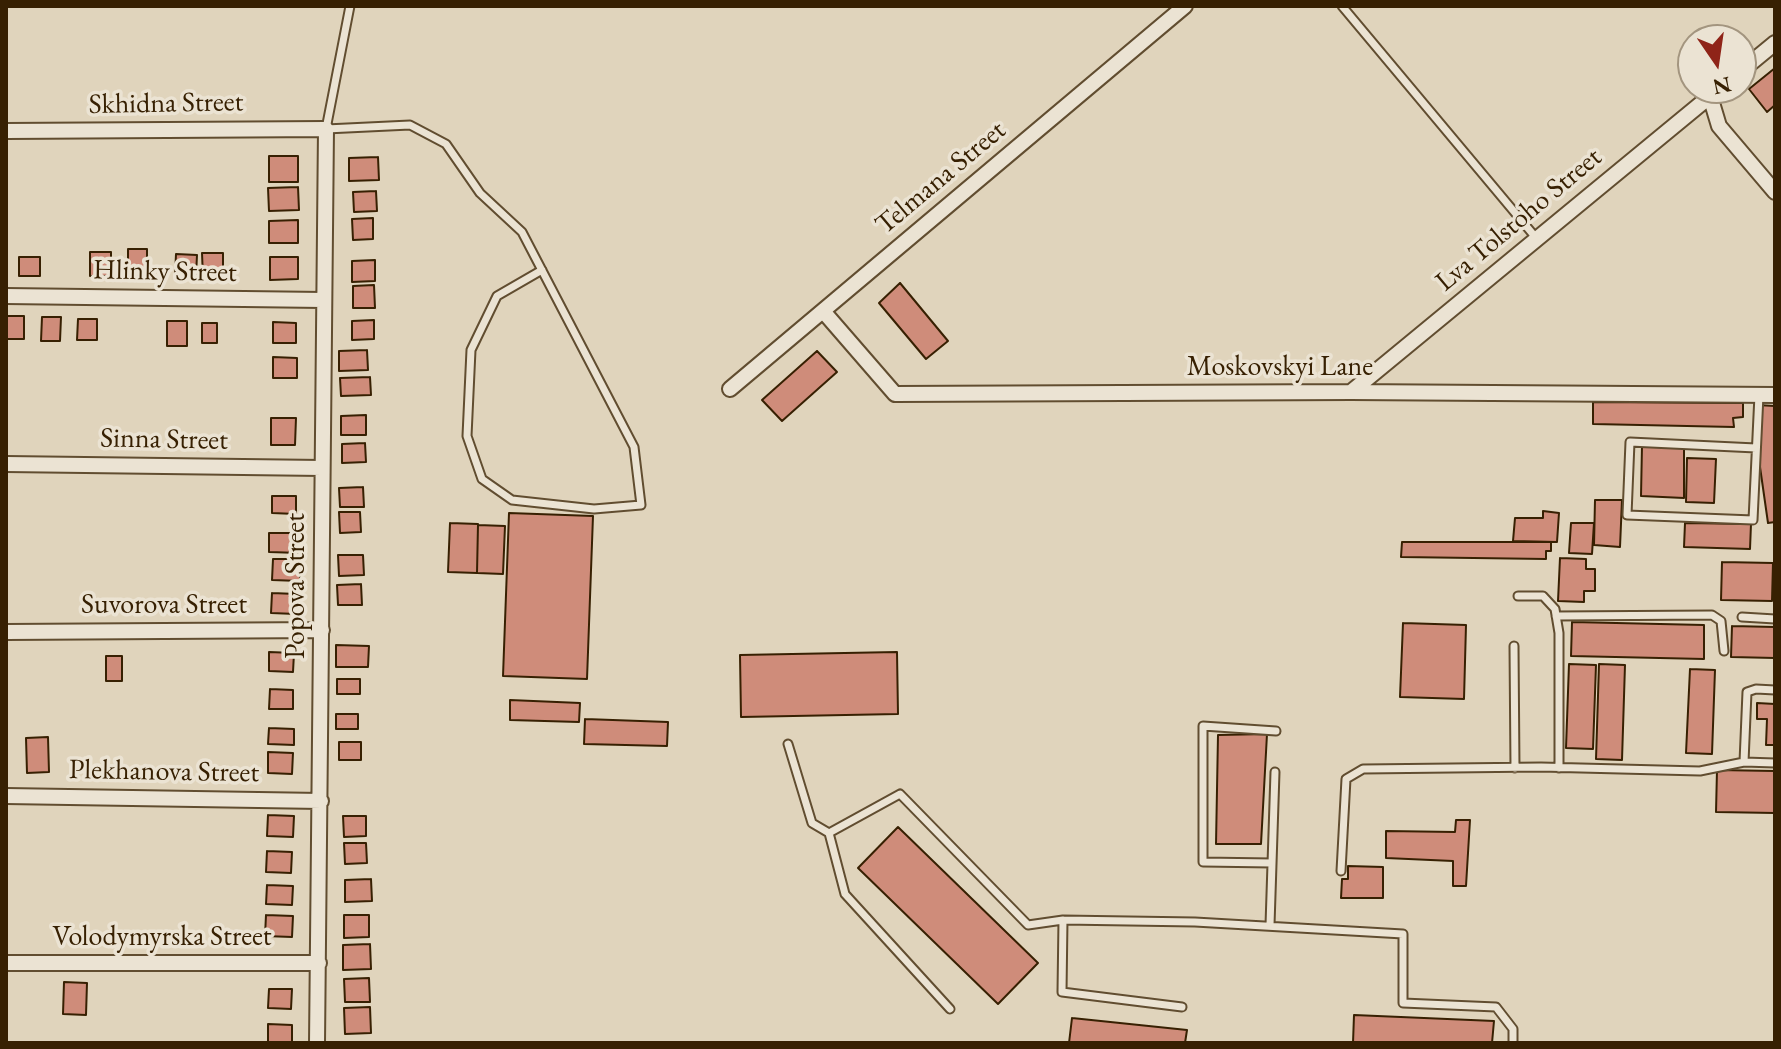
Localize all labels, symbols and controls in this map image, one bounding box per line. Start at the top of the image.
north arrow [1677,24,1757,104]
text: N [1710,70,1734,102]
street label: Skhidna Street [88,86,244,122]
street label: Telmana Street [869,114,1013,242]
street label: Lva Tolstoho Street [1429,141,1609,299]
street label: Hlinky Street [93,254,237,290]
street label: Moskovskyi Lane [1187,350,1373,384]
street label: Sinna Street [100,422,228,458]
street label: Popova Street [279,513,313,659]
street label: Suvorova Street [81,588,247,622]
street label: Plekhanova Street [69,754,259,790]
street label: Volodymyrska Street [52,920,272,954]

